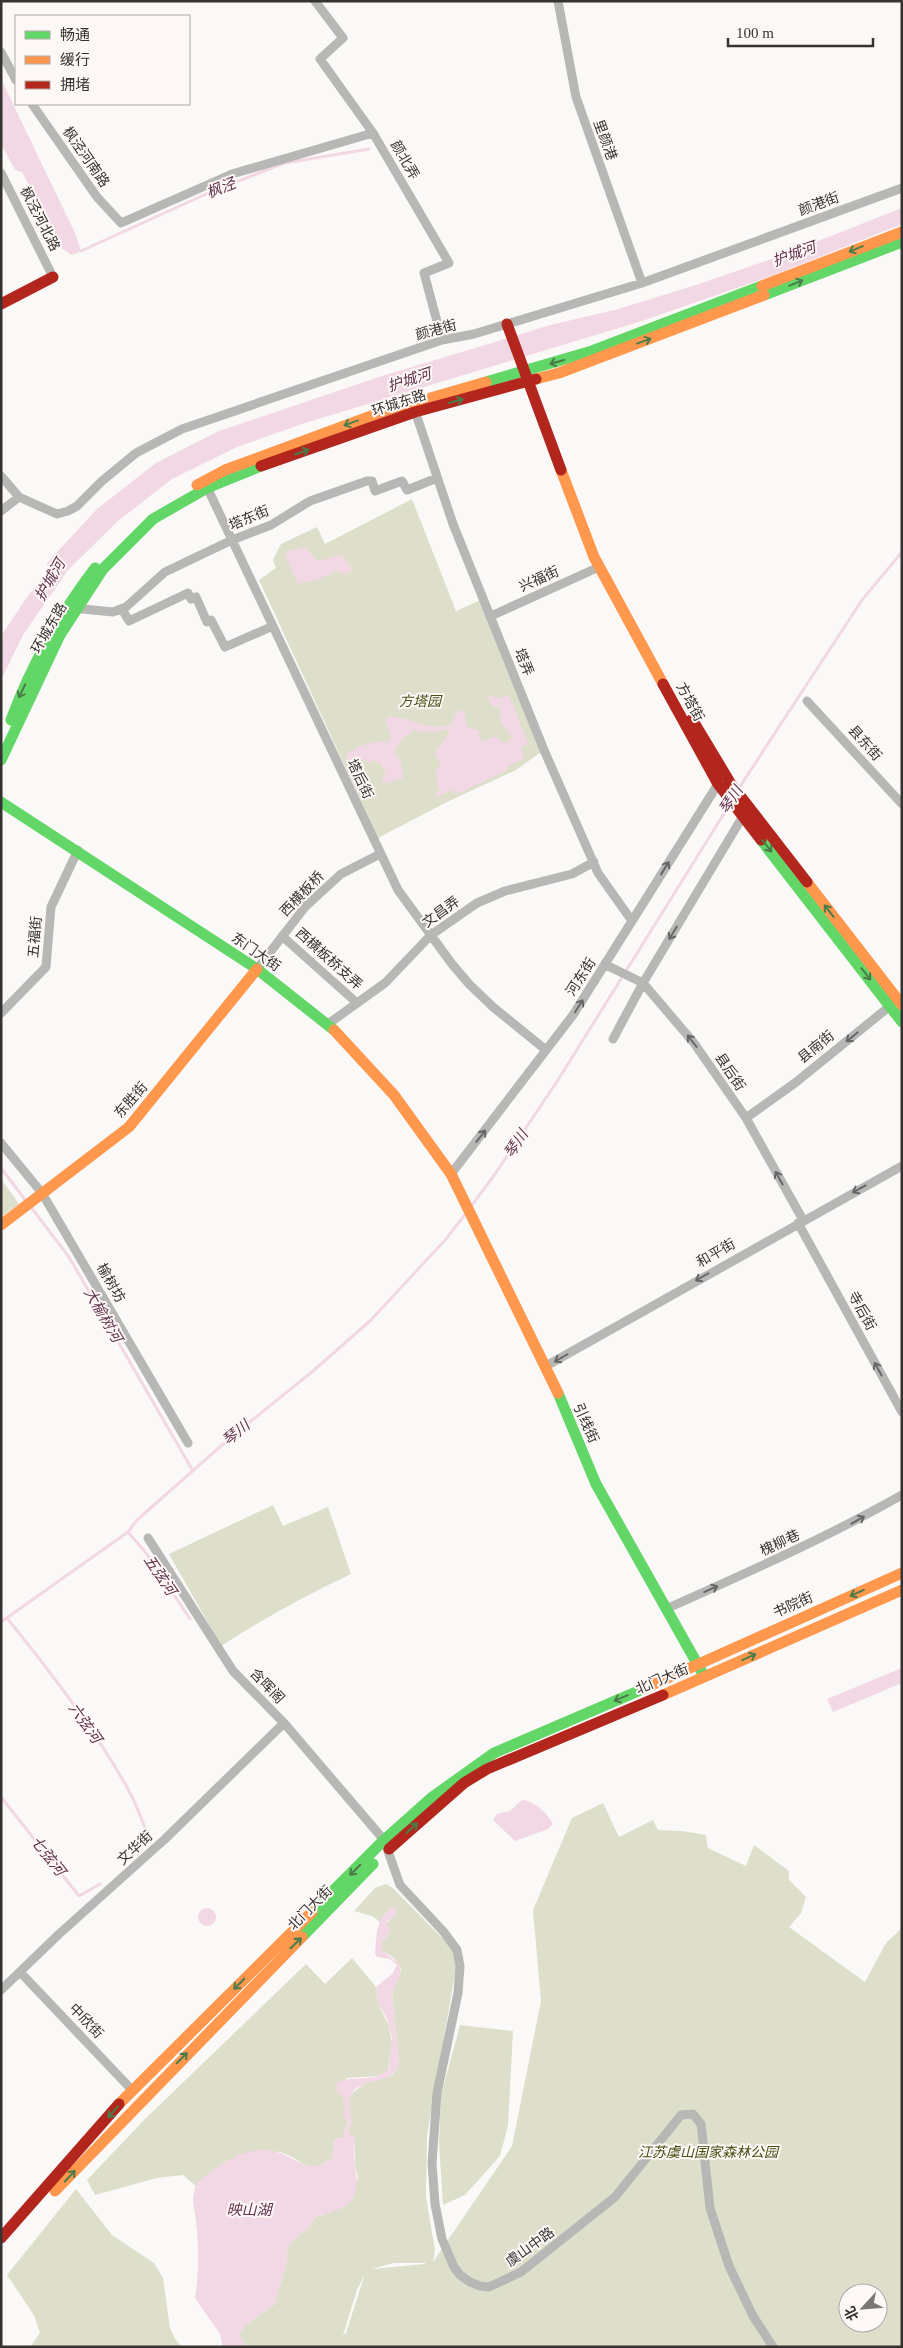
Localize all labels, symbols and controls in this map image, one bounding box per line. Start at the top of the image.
legend [15,15,190,105]
scale bar [728,15,873,47]
text: 100 m [736,25,774,41]
text: 畅通 [60,27,90,43]
text: 缓行 [60,52,90,68]
text: 拥堵 [60,77,90,93]
street label: 里颜港 [591,118,619,162]
street label: 枫泾河南路 [60,124,112,190]
street label: 颜北弄 [388,138,423,182]
water label: 枫泾 [204,174,240,201]
street label: 枫泾河北路 [17,184,63,254]
street label: 颜港街 [797,190,841,218]
water label: 护城河 [770,238,821,269]
one-way arrow [849,245,864,254]
one-way arrow [788,278,803,288]
street label: 颜港街 [414,317,458,343]
one-way arrow [636,336,651,345]
one-way arrow [549,357,565,367]
water label: 护城河 [385,365,436,395]
street label: 环城东路 [370,387,428,419]
one-way arrow [448,396,464,406]
one-way arrow [344,419,359,428]
one-way arrow [293,447,309,456]
street label: 塔东街 [227,503,271,533]
water label: 护城河 [32,554,70,603]
street label: 兴福街 [517,564,561,594]
street label: 环城东路 [29,600,69,656]
street label: 塔弄 [512,646,536,678]
street label: 方塔街 [673,680,707,724]
one-way arrow [17,684,27,699]
park label: 方塔园 [399,694,443,709]
street label: 县东街 [845,722,885,764]
street label: 塔后街 [344,757,376,801]
water label: 琴川 [716,781,747,817]
one-way arrow [761,839,772,852]
one-way arrow [660,862,670,876]
street label: 西横板桥 [277,869,327,919]
street label: 文昌弄 [420,894,462,930]
one-way arrow [824,905,835,918]
street label: 五福街 [26,915,44,959]
street label: 西横板桥支弄 [293,925,365,993]
one-way arrow [668,925,678,939]
street label: 东门大街 [229,930,283,974]
street label: 河东街 [563,955,599,999]
one-way arrow [861,968,872,981]
one-way arrow [574,1000,584,1014]
street label: 县南街 [795,1028,837,1066]
one-way arrow [846,1031,859,1042]
one-way arrow [686,1035,697,1048]
street label: 县后街 [712,1050,748,1094]
street label: 东胜街 [112,1079,150,1121]
water label: 琴川 [501,1125,532,1161]
one-way arrow [475,1130,486,1143]
one-way arrow [774,1170,784,1185]
one-way arrow [852,1185,867,1195]
street label: 和平街 [694,1236,738,1270]
street label: 榆树坊 [94,1261,129,1305]
one-way arrow [694,1272,709,1282]
water label: 大榆树河 [81,1285,126,1348]
street label: 寺后街 [845,1289,879,1333]
one-way arrow [554,1353,568,1363]
one-way arrow [873,1363,883,1377]
street label: 引线街 [571,1401,601,1445]
water label: 琴川 [219,1416,254,1449]
one-way arrow [850,1515,865,1524]
street label: 槐柳巷 [758,1527,802,1559]
water label: 五弦河 [141,1552,181,1601]
one-way arrow [703,1584,718,1594]
one-way arrow [850,1588,865,1598]
street label: 书院街 [771,1590,815,1620]
one-way arrow [741,1652,756,1662]
street label: 北门大街 [633,1660,691,1697]
street label: 含晖阁 [247,1666,287,1706]
one-way arrow [614,1694,629,1704]
water label: 六弦河 [66,1700,106,1748]
one-way arrow [405,1823,418,1834]
street label: 文华街 [114,1827,155,1868]
water label: 七弦河 [28,1833,70,1881]
one-way arrow [349,1863,361,1876]
street label: 北门大街 [284,1882,335,1933]
one-way arrow [290,1936,302,1949]
one-way arrow [233,1978,246,1990]
street label: 中欣街 [66,2001,106,2041]
one-way arrow [176,2052,188,2064]
one-way arrow [108,2105,119,2118]
park label: 江苏虞山国家森林公园 [638,2145,780,2160]
one-way arrow [64,2169,76,2182]
water label: 映山湖 [226,2202,273,2218]
street label: 虞山中路 [503,2224,557,2270]
north arrow [838,2283,888,2333]
text: 北 [842,2304,862,2323]

